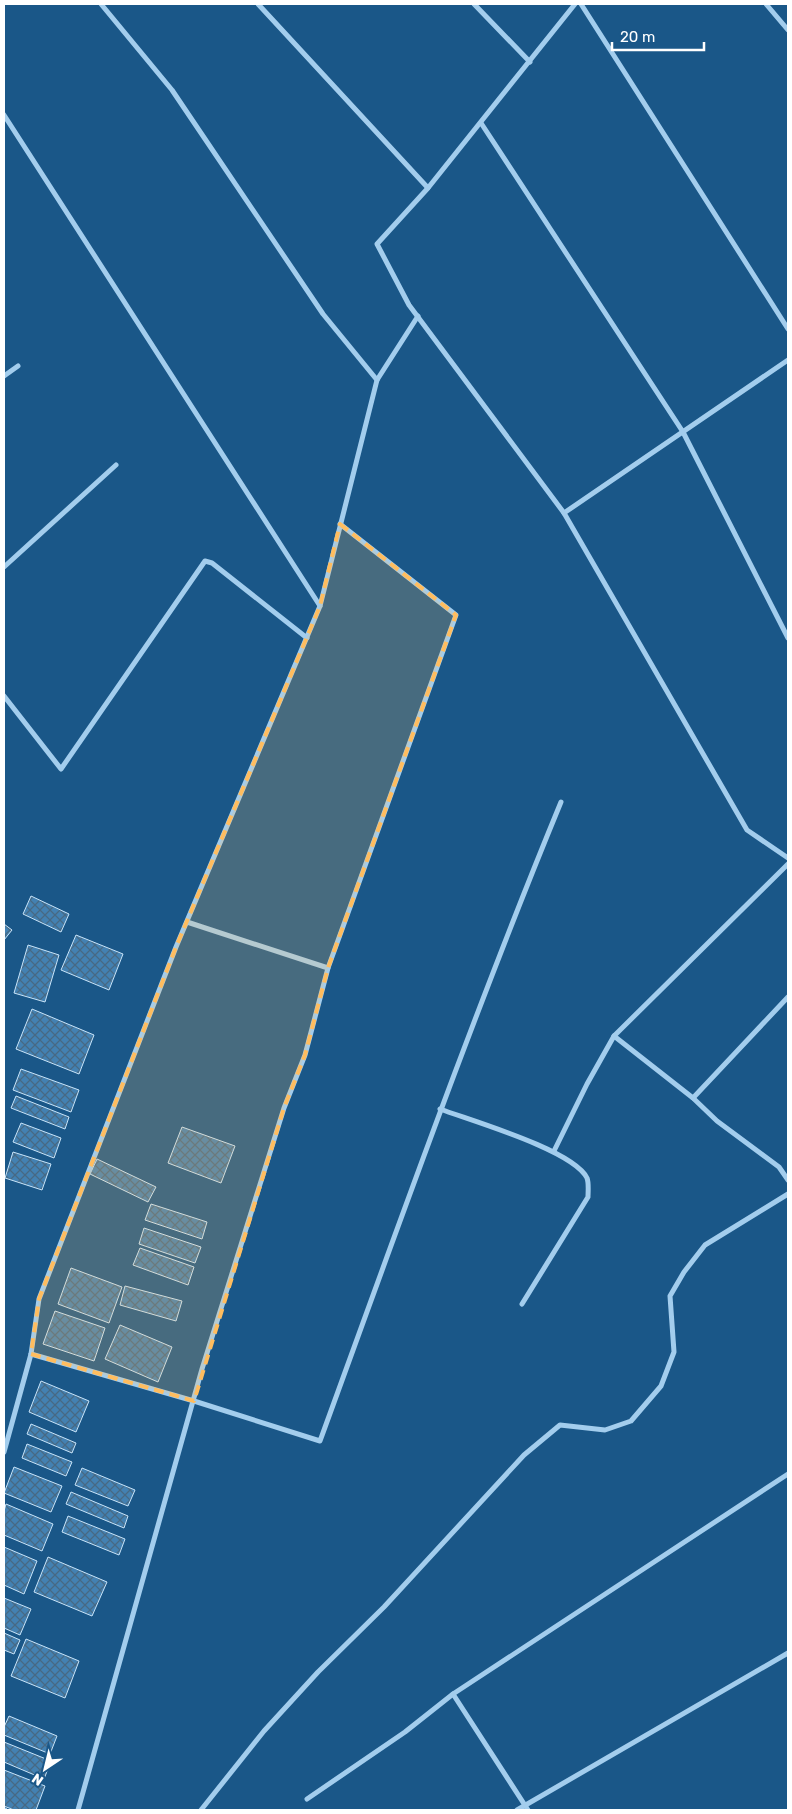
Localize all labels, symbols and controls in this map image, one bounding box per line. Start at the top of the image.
scale bar [612,20,704,52]
text: 20 m [620,28,655,46]
north arrow [20,1744,70,1794]
text: N [29,1769,47,1789]

